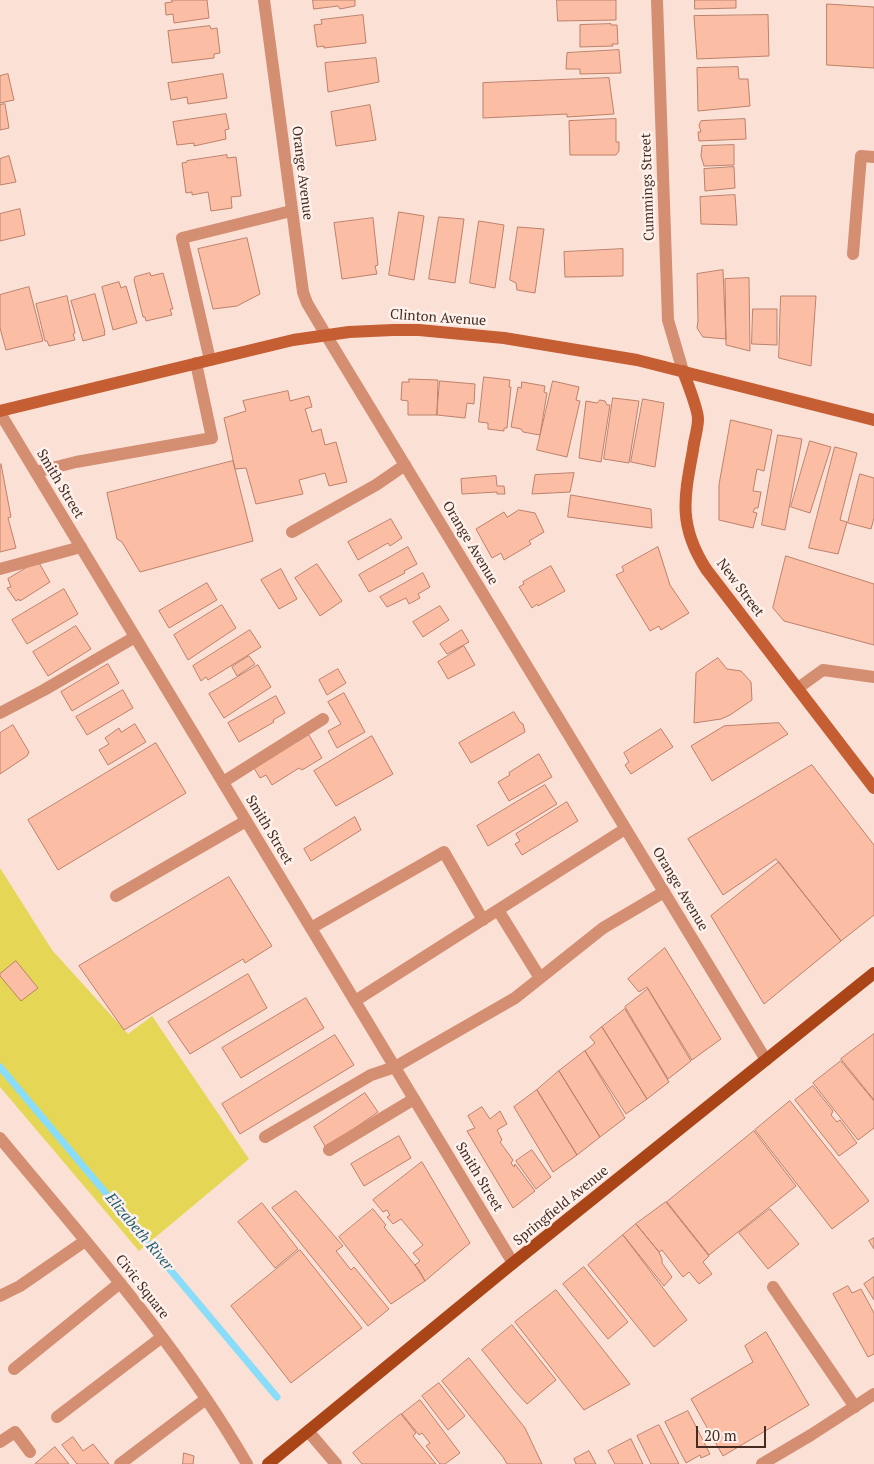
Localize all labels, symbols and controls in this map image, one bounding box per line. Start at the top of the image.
street label: Orange Avenue [288,125,316,221]
street label: Cummings Street [638,133,658,241]
street label: Clinton Avenue [389,306,487,330]
street label: Smith Street [33,446,87,522]
street label: Orange Avenue [438,498,502,588]
street label: New Street [713,556,767,620]
street label: Smith Street [242,792,296,868]
street label: Orange Avenue [648,844,712,934]
street label: Smith Street [452,1139,506,1215]
street label: Springfield Avenue [510,1163,612,1249]
water label: Elizabeth River [101,1190,177,1274]
street label: Civic Square [112,1251,172,1323]
scale bar [699,1416,769,1448]
text: 20 m [704,1425,737,1445]

